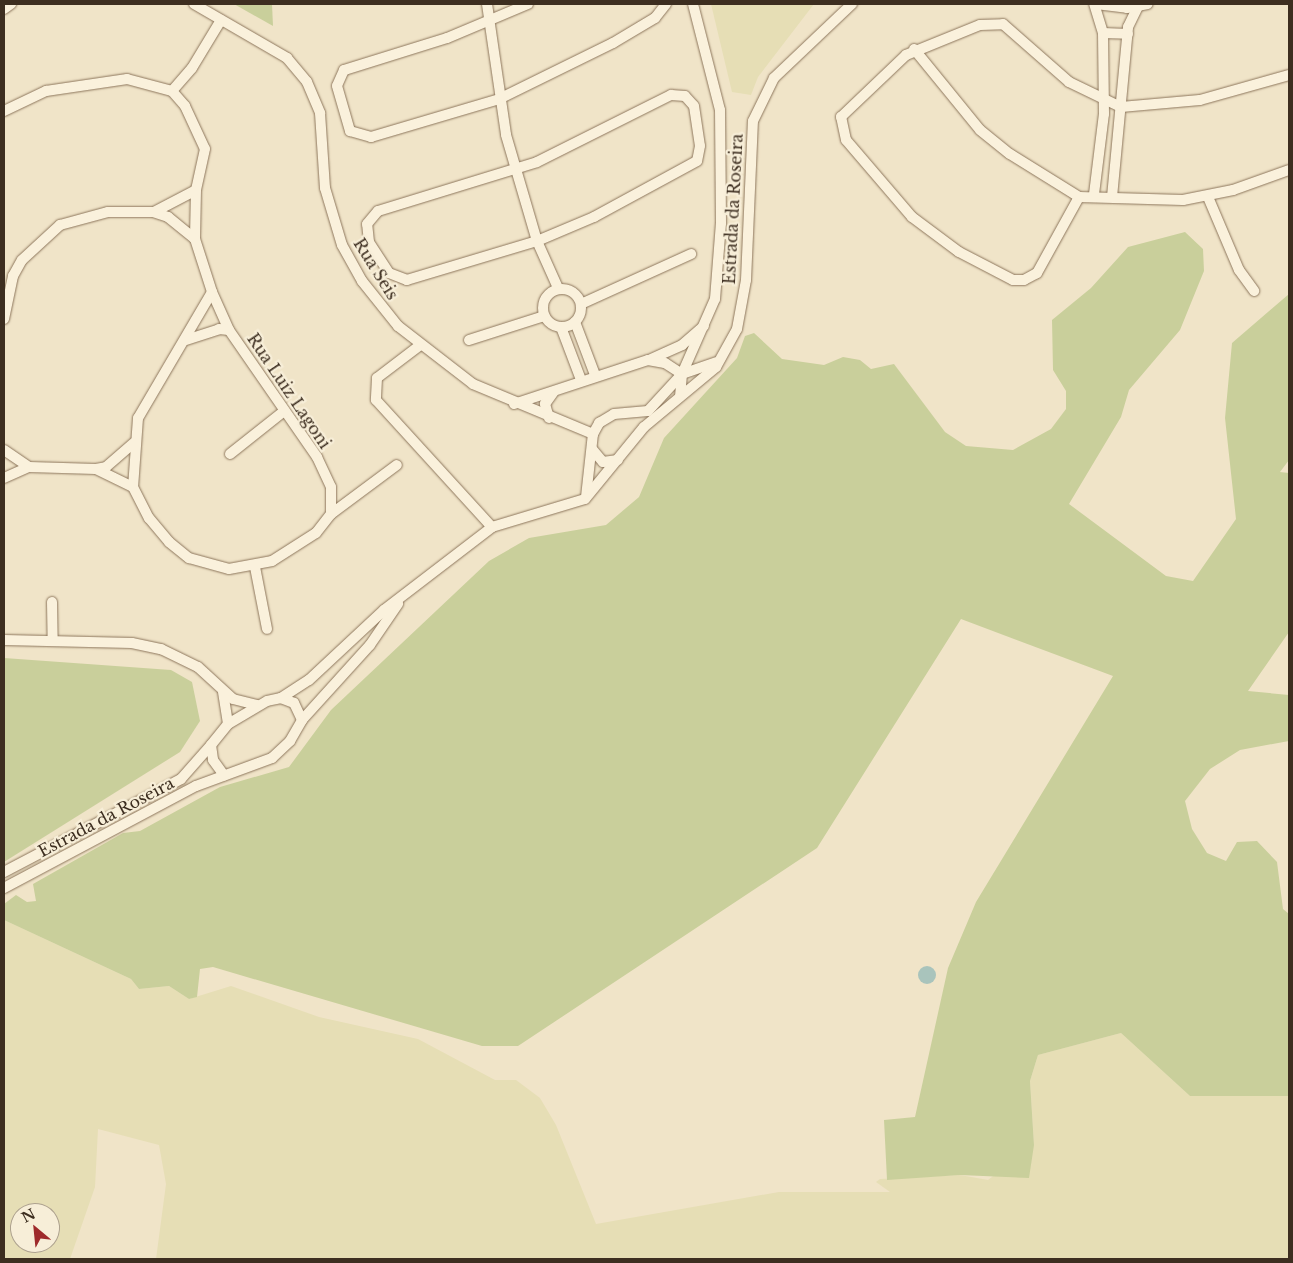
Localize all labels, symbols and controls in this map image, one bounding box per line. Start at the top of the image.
street label: Estrada da Roseira [719,133,747,285]
street label: Rua Seis [350,235,402,303]
street label: Rua Luiz Lagoni [243,330,335,452]
street label: Estrada da Roseira [35,773,177,861]
north arrow [10,1203,60,1253]
text: N [18,1205,38,1227]

